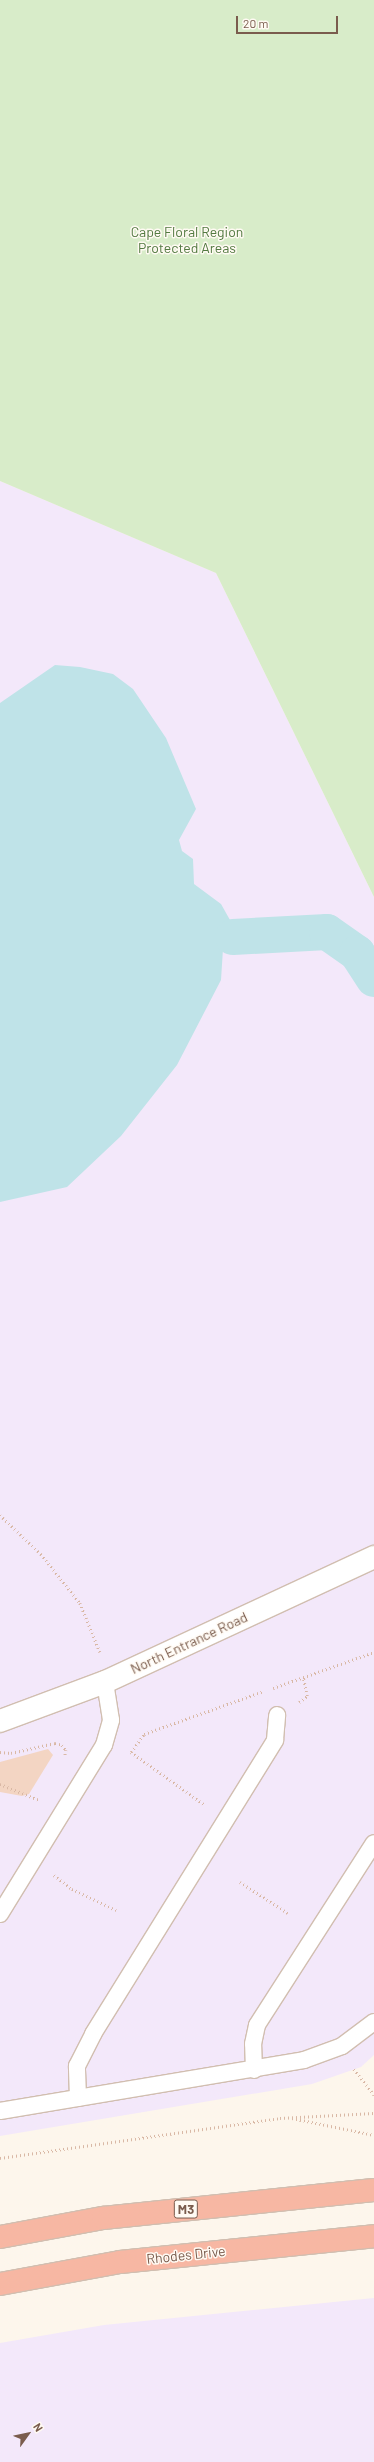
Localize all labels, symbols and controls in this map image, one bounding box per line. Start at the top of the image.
scale bar [238,8,340,34]
text: 20 m [243,16,269,30]
park label: Cape Floral Region Protected Areas [131,224,243,256]
street label: North Entrance Road [128,1609,250,1677]
road number: M3 [173,2198,199,2220]
street label: Rhodes Drive [146,2242,226,2268]
north arrow [8,2414,48,2454]
text: N [31,2421,46,2434]

